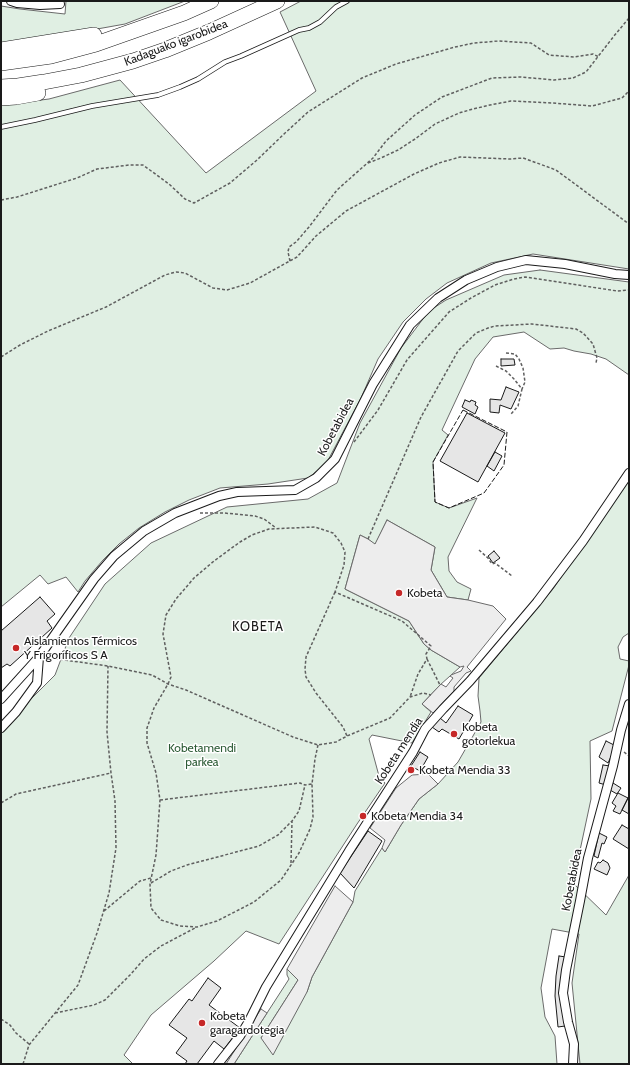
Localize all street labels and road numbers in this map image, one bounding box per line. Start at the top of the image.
street label: Kadaguako igarobidea [122,17,230,69]
street label: Kobetabidea [315,396,357,458]
street label: Kobeta mendia [372,715,426,787]
street label: Kobetabidea [559,848,585,912]

